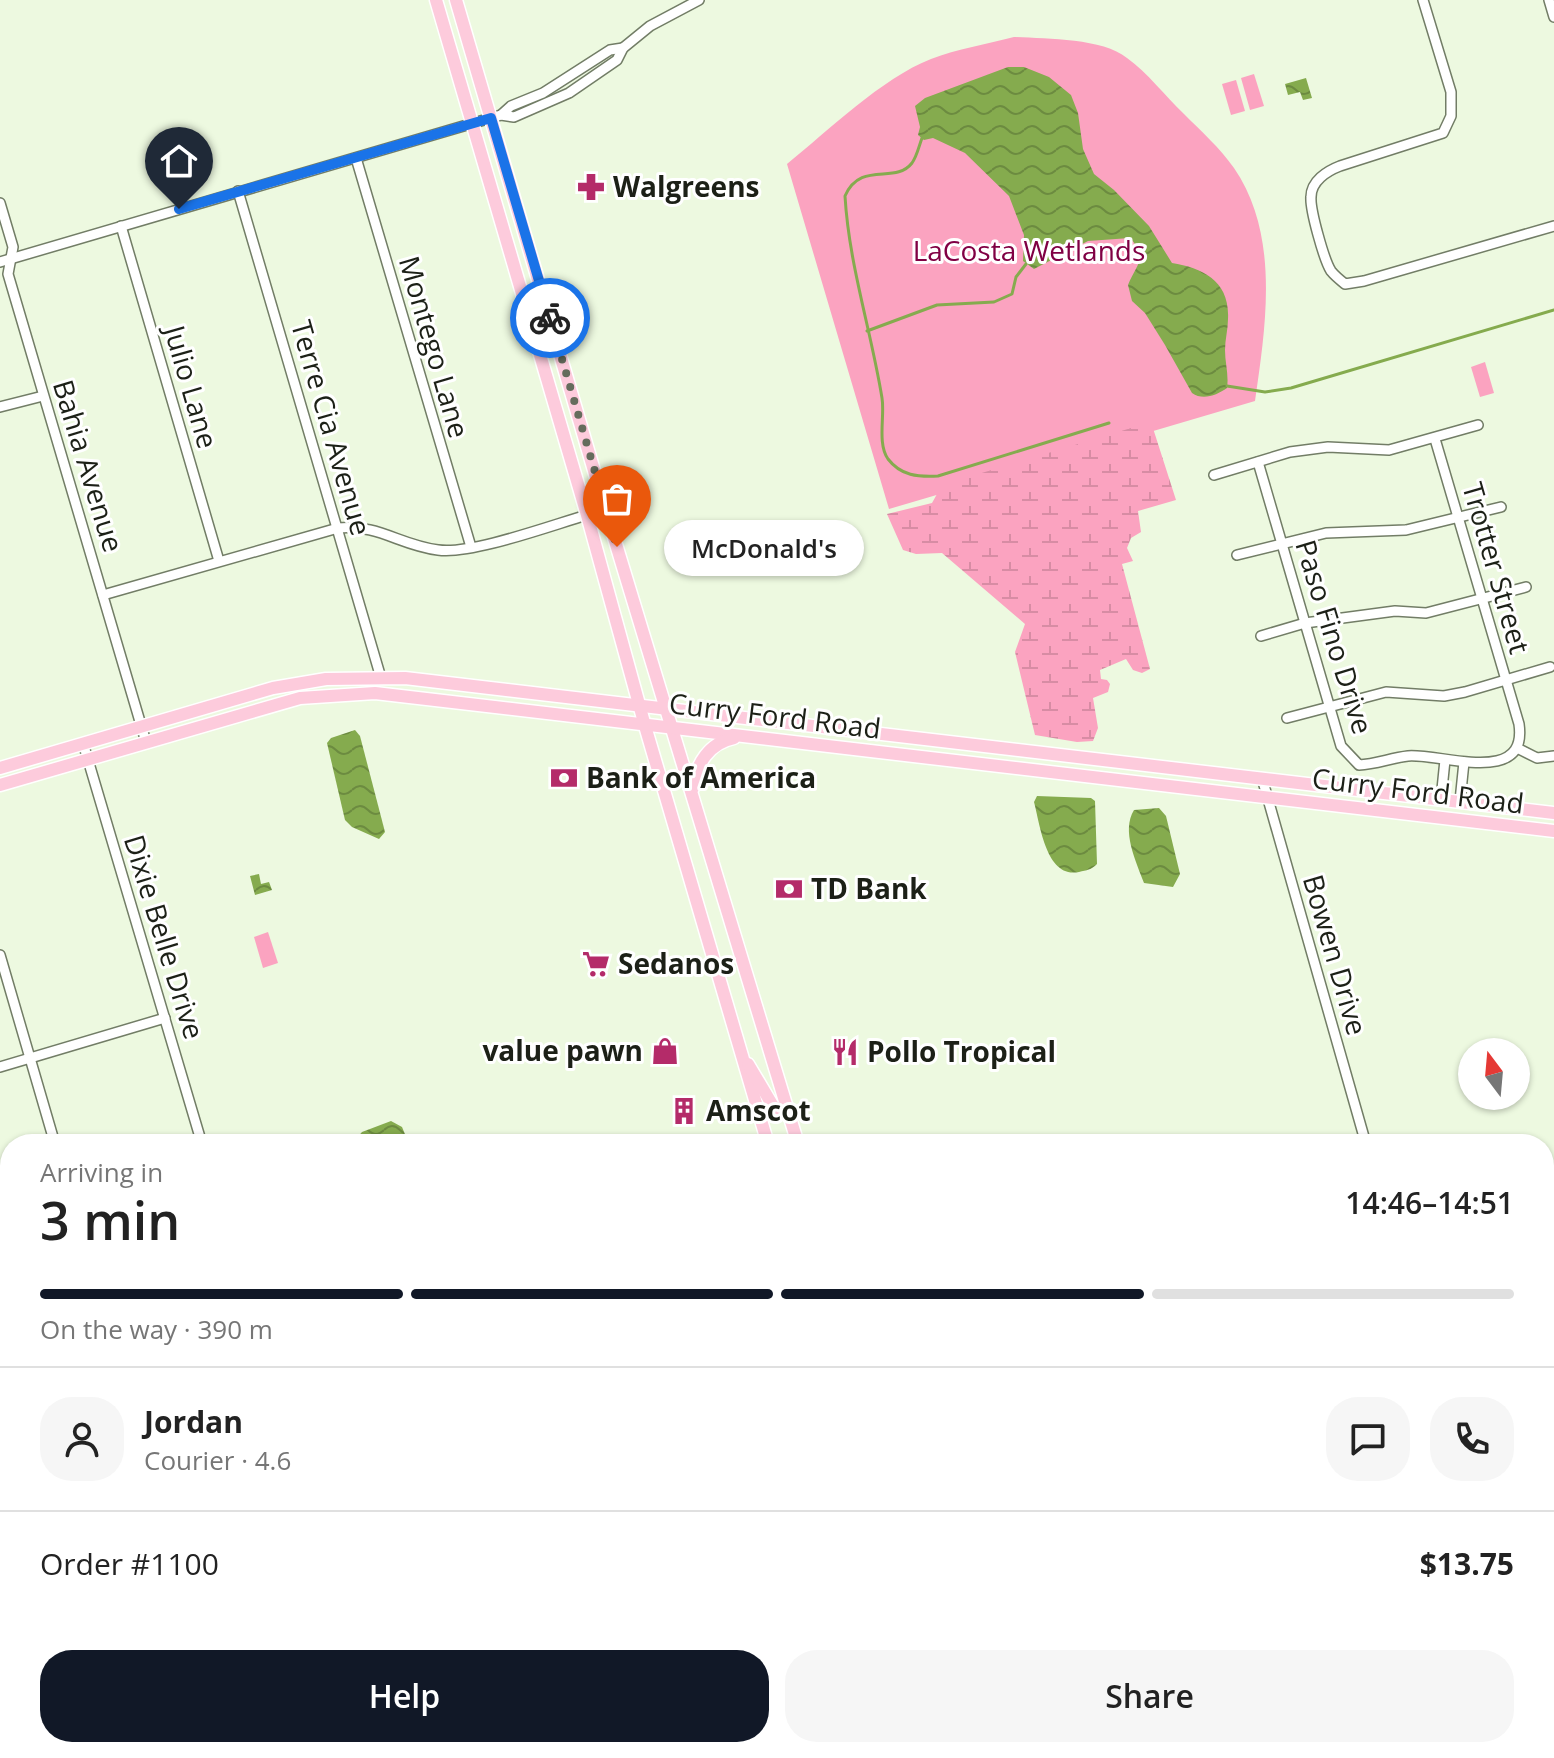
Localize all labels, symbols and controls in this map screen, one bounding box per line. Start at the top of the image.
pin [145,127,213,209]
icon: home [157,139,201,183]
place label: Walgreens [613,167,759,205]
pharmacy icon: Walgreens [576,172,606,202]
park label: LaCosta Wetlands [913,231,1145,269]
street label: Montego Lane [391,251,479,442]
courier [510,278,590,358]
icon: bike [528,296,572,340]
street label: Terre Cia Avenue [283,316,381,540]
street label: Julio Lane [156,318,228,453]
street label: Bahia Avenue [45,375,133,556]
pin [583,465,651,547]
icon: bag [595,477,639,521]
street label: Trotter Street [1454,478,1540,658]
callout: McDonald's [665,519,865,575]
text: McDonald's [691,530,837,566]
street label: Paso Fino Drive [1287,535,1383,738]
street label: Curry Ford Road [667,683,883,747]
place label: Bank of America [586,758,816,796]
street label: Curry Ford Road [1310,758,1526,822]
bank icon: Bank of America [549,763,579,793]
street label: Dixie Belle Drive [116,830,214,1043]
place label: TD Bank [811,869,927,907]
street label: Bowen Drive [1295,870,1377,1039]
bank icon: TD Bank [774,874,804,904]
place label: Sedanos [618,944,734,982]
supermarket icon: Sedanos [581,949,611,979]
place label: value pawn [482,1031,643,1069]
place label: Pollo Tropical [867,1032,1056,1070]
shop icon: value pawn [650,1036,680,1066]
restaurant icon: Pollo Tropical [830,1037,860,1067]
north arrow [1458,1038,1530,1110]
map controls [1458,1038,1530,1110]
place label: Amscot [706,1091,811,1129]
building icon: Amscot [669,1096,699,1126]
text: Arriving in [40,1154,163,1190]
text: 14:46–14:51 [1345,1182,1514,1223]
text: 3 min [40,1184,180,1255]
text: On the way · 390 m [40,1311,273,1347]
button: person [40,1397,124,1481]
button: chat [1326,1397,1410,1481]
button: phone [1430,1397,1514,1481]
text: Jordan [144,1401,243,1442]
text: Courier · 4.6 [144,1442,291,1478]
text: Order #1100 [40,1543,219,1584]
text: $13.75 [1420,1543,1514,1584]
button: Help [40,1650,769,1742]
button: Share [785,1650,1514,1742]

